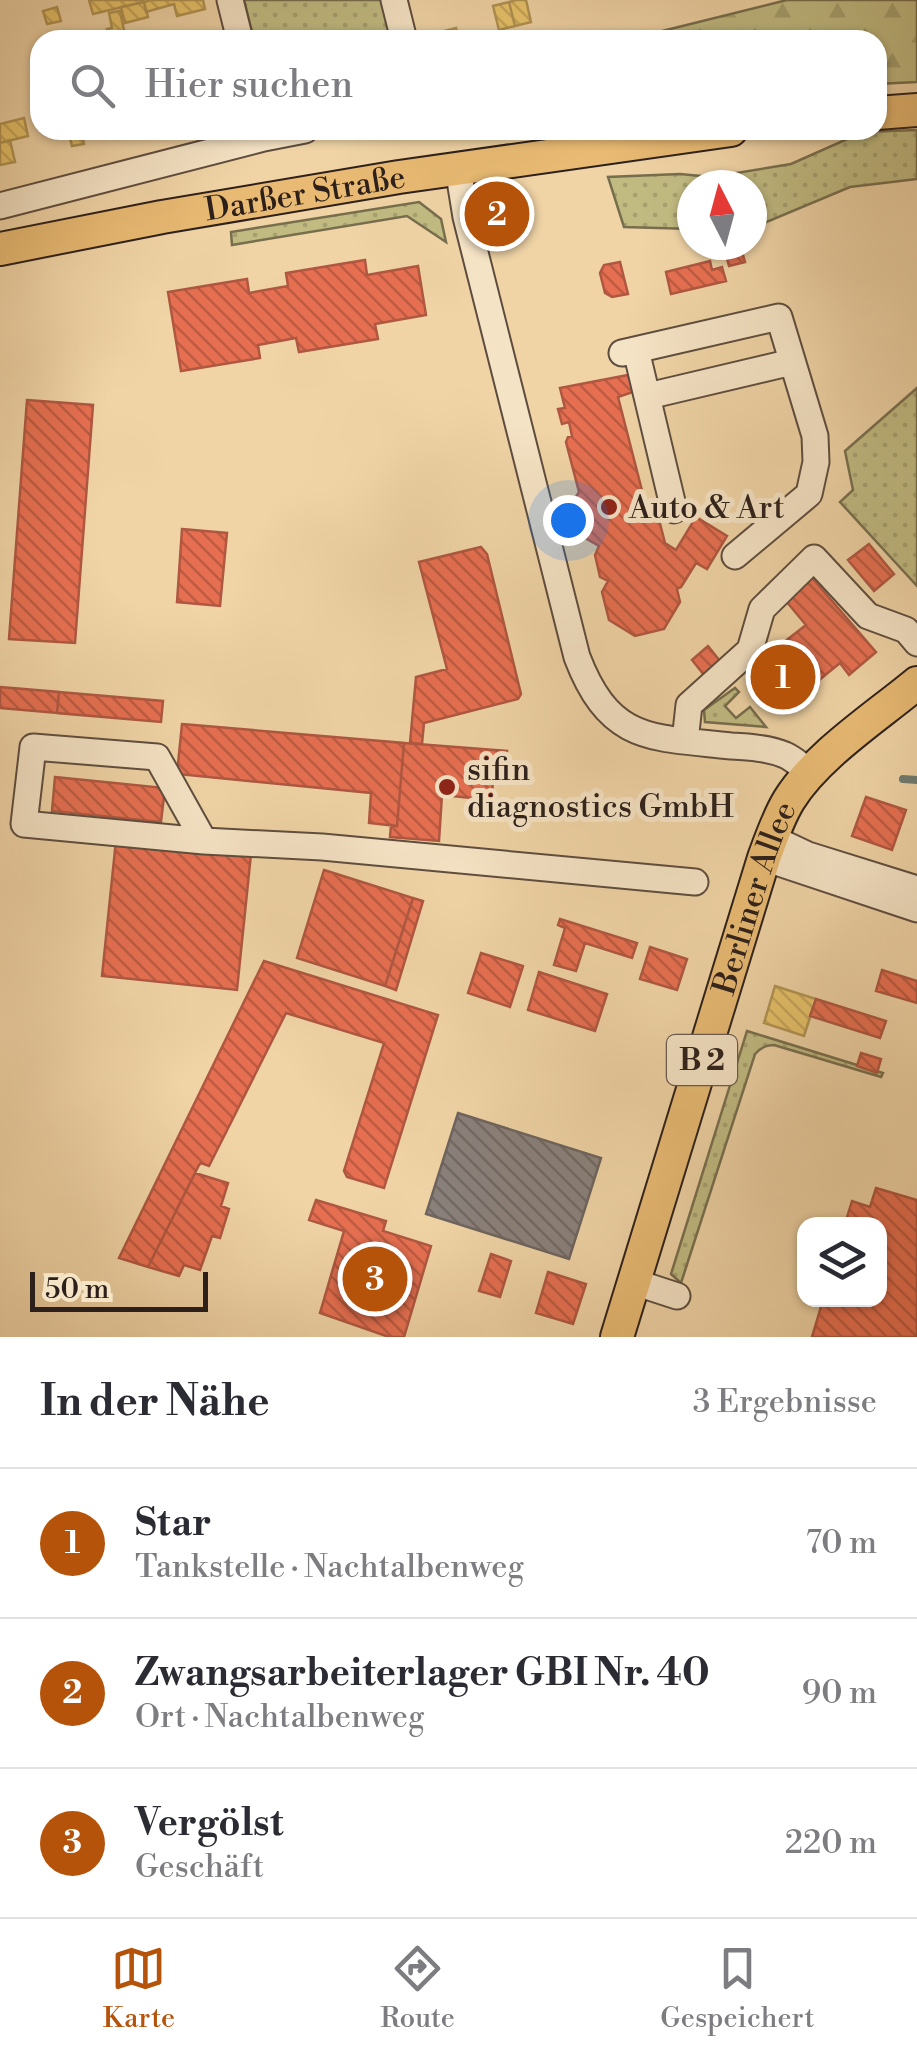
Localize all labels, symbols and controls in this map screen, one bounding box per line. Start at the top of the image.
search box [30,30,887,140]
icon: search [65,58,120,113]
text: Hier suchen [145,62,353,109]
street label: Darßer Straße [202,157,408,230]
north arrow [677,170,767,260]
pin: 2 [464,176,530,252]
place label: Auto & Art [628,488,785,528]
your location [543,495,594,546]
marker: Auto & Art [598,496,620,518]
pin: 1 [750,640,816,714]
place label: sifin diagnostics GmbH [467,750,734,827]
marker: sifin diagnostics GmbH [436,776,458,798]
street label: Berliner Allee [704,795,806,1000]
road number: B 2 [667,1035,737,1085]
map controls [797,1217,887,1307]
button: layers [797,1217,887,1307]
pin: 3 [342,1242,408,1316]
scale bar [30,1267,208,1312]
text: 50 m [45,1272,109,1307]
text: In der Nähe [40,1376,270,1429]
text: 3 Ergebnisse [693,1382,877,1422]
text: Star [135,1500,211,1547]
text: 1 [65,1523,80,1563]
text: 70 m [806,1523,877,1563]
text: Tankstelle · Nachtalbenweg [135,1547,524,1587]
text: Zwangsarbeiterlager GBI Nr. 40 [135,1650,710,1697]
text: 2 [62,1673,83,1713]
text: 90 m [802,1673,877,1713]
text: Ort · Nachtalbenweg [135,1697,425,1737]
text: Vergölst [135,1800,283,1847]
text: 3 [63,1823,82,1863]
text: 220 m [785,1823,877,1863]
text: Geschäft [135,1847,264,1887]
tab: Karte [103,1941,175,2036]
tab: Route [380,1941,455,2036]
tab: Gespeichert [660,1941,814,2036]

